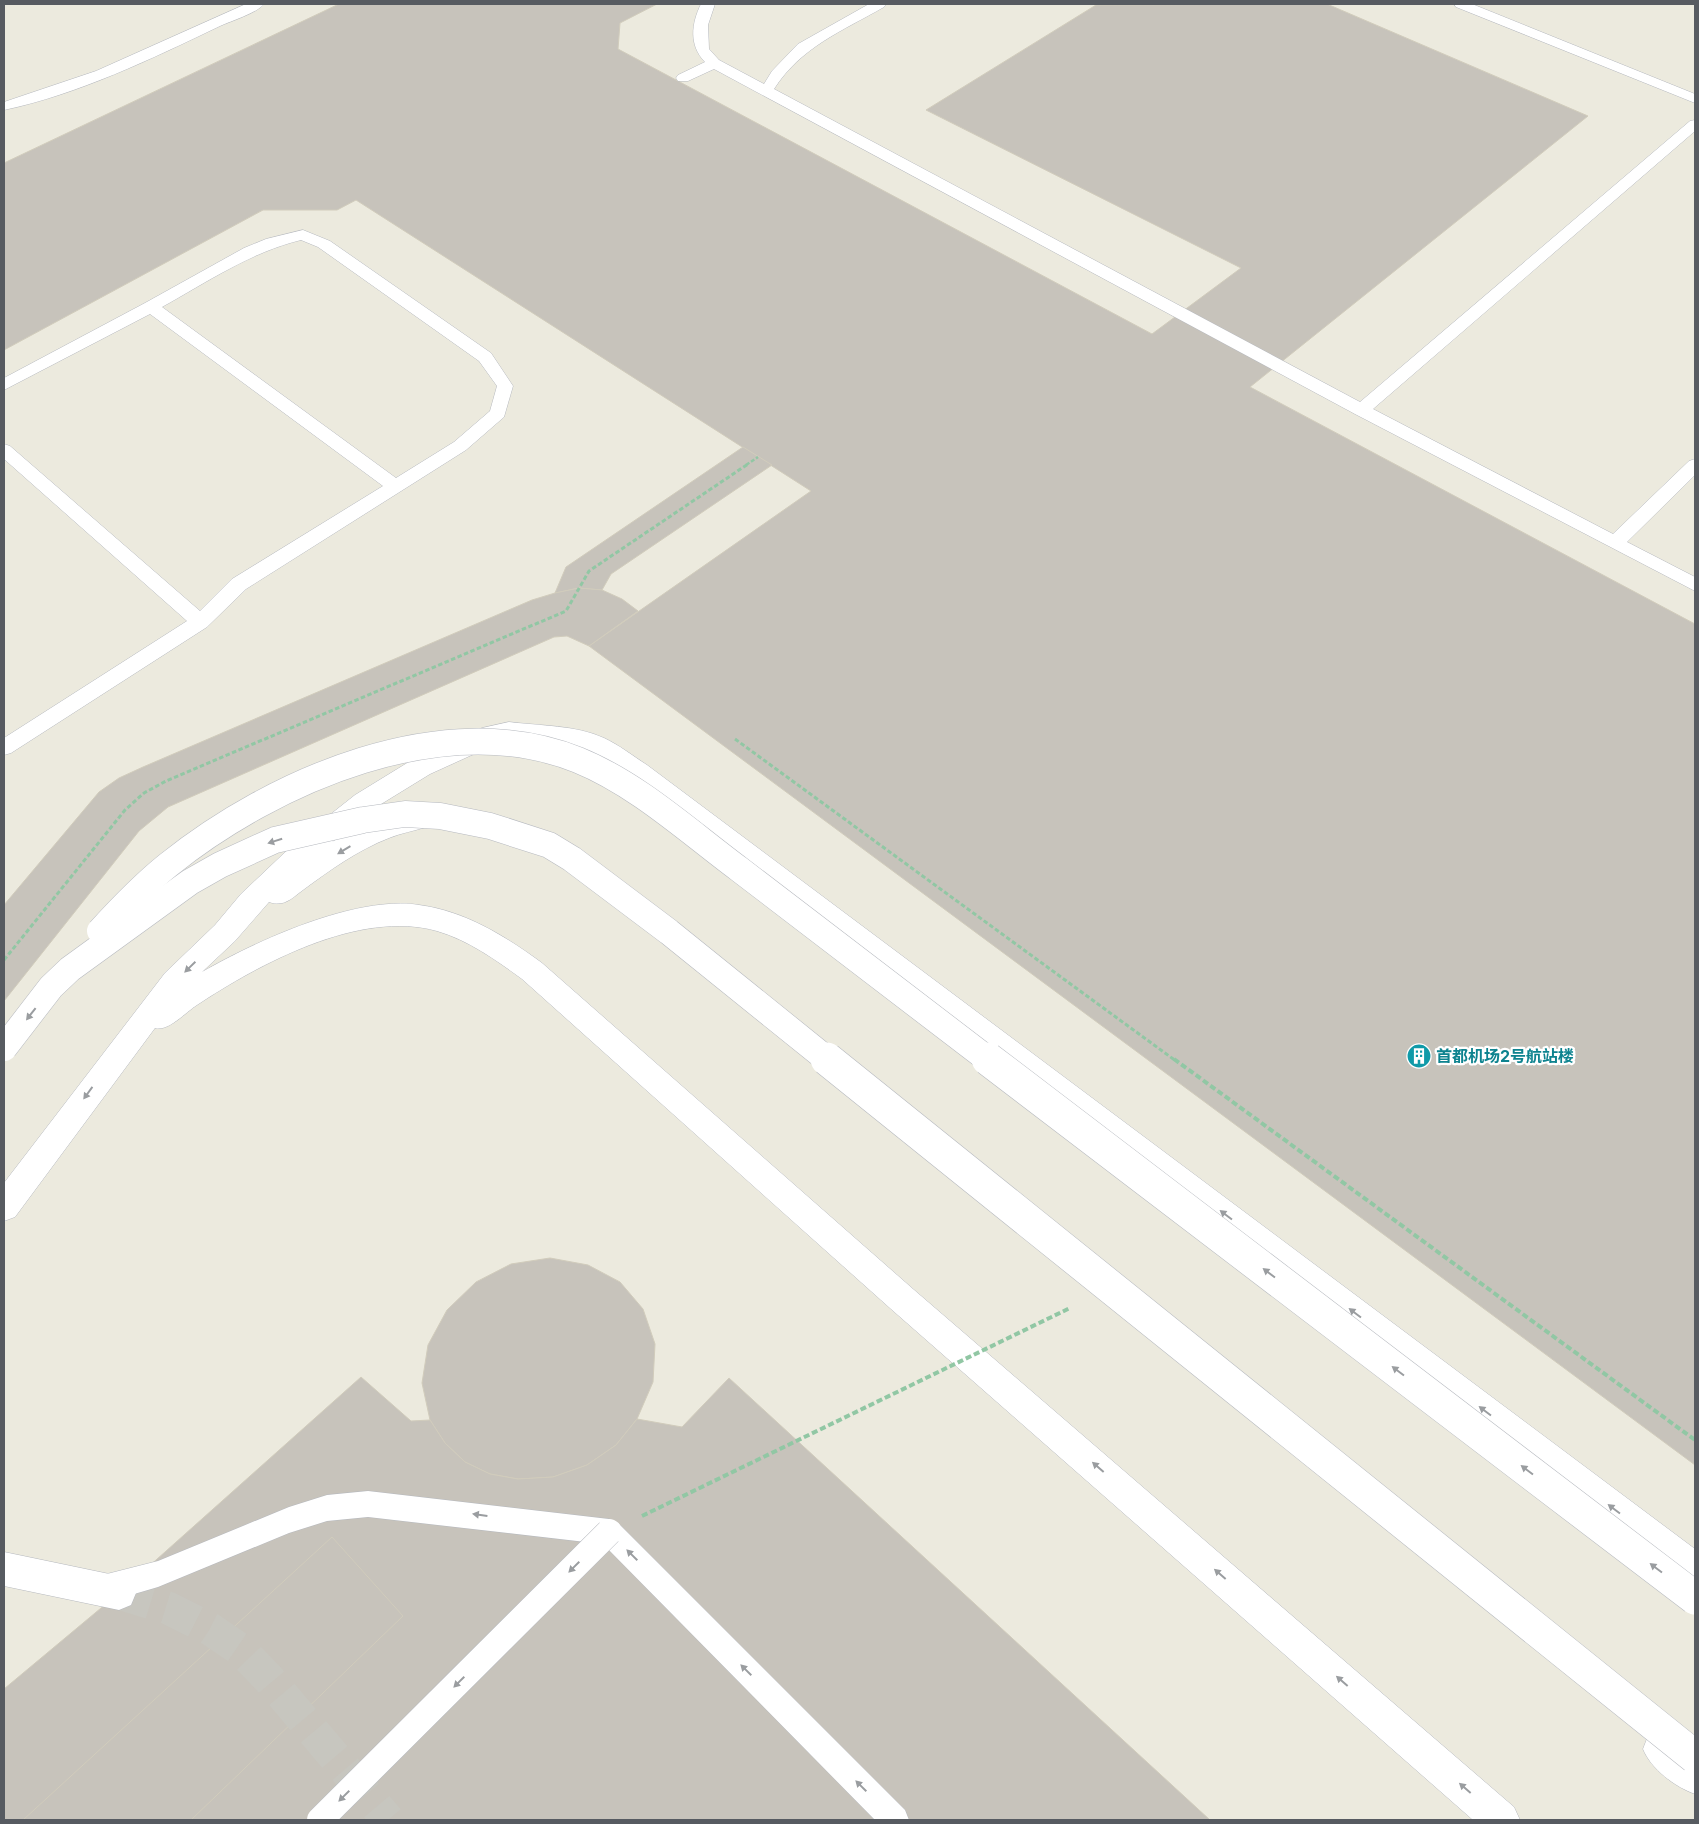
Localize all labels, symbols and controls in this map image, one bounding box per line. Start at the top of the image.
one-way arrow [268,837,283,845]
one-way arrow [337,845,350,854]
one-way arrow [184,961,196,973]
one-way arrow [26,1007,36,1020]
building icon: 首都机场2号航站楼 [1406,1043,1432,1069]
place label: 首都机场2号航站楼 [1436,1046,1574,1066]
one-way arrow [83,1086,93,1100]
one-way arrow [1220,1209,1233,1220]
one-way arrow [1262,1268,1276,1278]
one-way arrow [1348,1308,1362,1318]
one-way arrow [1392,1366,1405,1377]
one-way arrow [1479,1405,1492,1416]
one-way arrow [1092,1461,1104,1473]
one-way arrow [1521,1464,1534,1475]
one-way arrow [1607,1504,1621,1514]
one-way arrow [471,1511,487,1519]
one-way arrow [626,1549,638,1561]
one-way arrow [569,1561,581,1573]
one-way arrow [1650,1563,1663,1573]
one-way arrow [1215,1568,1227,1580]
one-way arrow [740,1665,752,1677]
one-way arrow [454,1675,466,1687]
one-way arrow [1337,1675,1349,1687]
one-way arrow [855,1780,867,1792]
one-way arrow [1459,1782,1471,1794]
one-way arrow [339,1790,351,1802]

